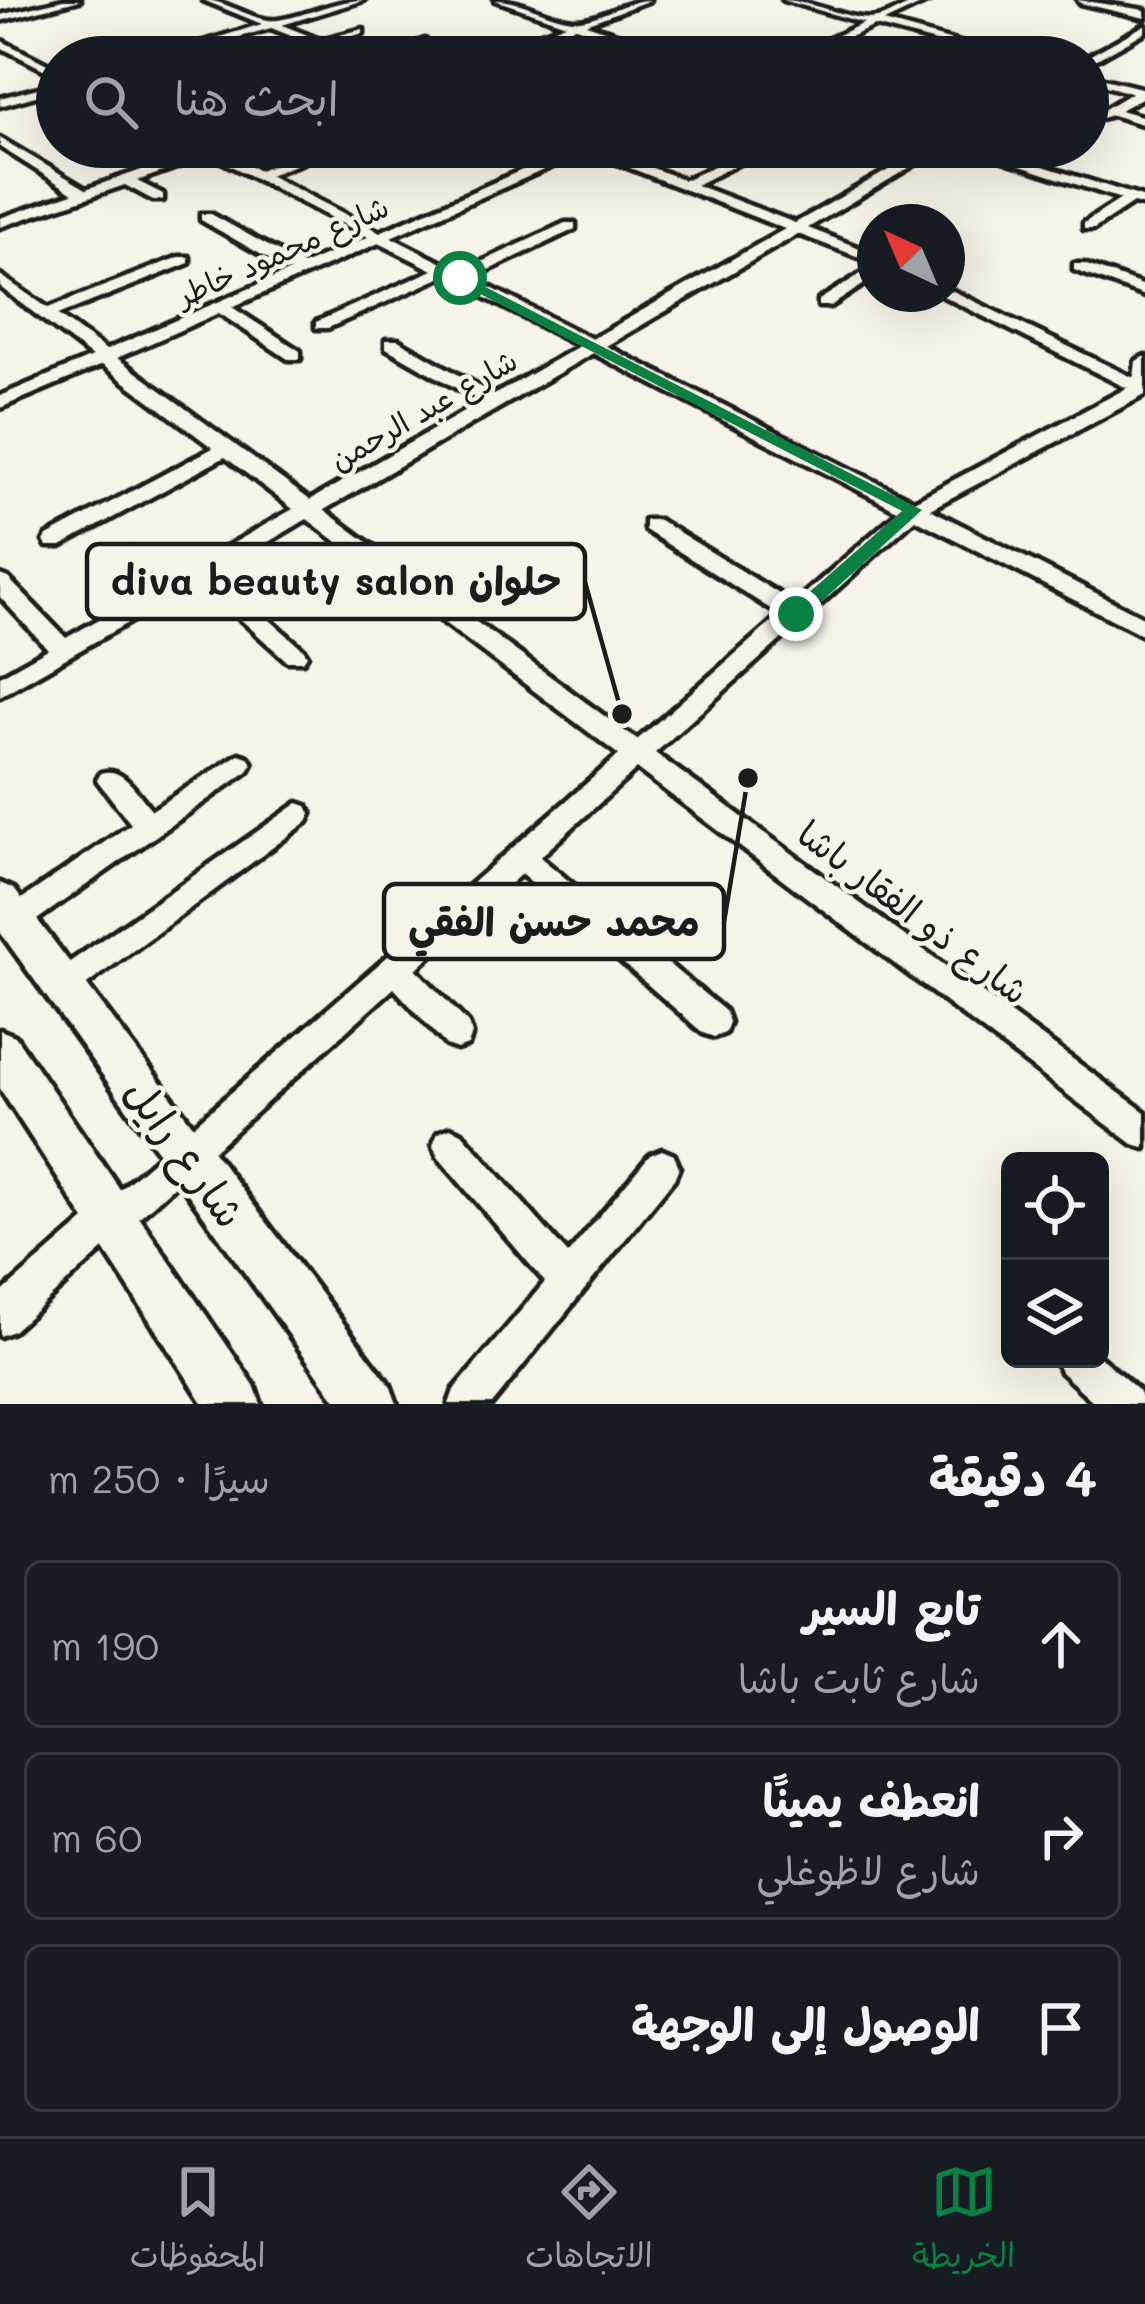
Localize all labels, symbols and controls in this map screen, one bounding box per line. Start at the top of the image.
search box [36,36,1109,168]
text: ابحث هنا [174,68,339,126]
icon: search [78,69,144,135]
street label: شارع محمود خاطر [167,185,396,319]
north arrow [857,204,965,312]
route start [433,251,487,305]
street label: شارع عبد الرحمن [322,339,525,481]
callout: diva beauty salon حلوان [87,544,585,619]
text: diva beauty salon حلوان [111,554,561,606]
route end [769,587,823,641]
street label: شارع ذو الفقار باشا [786,809,1039,1017]
callout: محمد حسن الفقي [384,884,724,959]
text: محمد حسن الفقي [408,895,700,957]
street label: شارع رايل [110,1066,259,1240]
map controls [1001,1152,1109,1368]
button: locate [1001,1152,1109,1260]
button: layers [1001,1260,1109,1368]
text: 4 دقيقة [929,1442,1097,1509]
text: سيرًا · 250 m [48,1452,270,1503]
text: تابع السير [803,1578,980,1636]
icon: ahead [1028,1611,1094,1677]
text: 190 m [51,1619,159,1670]
text: شارع ثابت باشا [738,1652,980,1703]
text: انعطف يمينًا [763,1770,980,1828]
icon: right [1028,1803,1094,1869]
text: 60 m [51,1811,142,1862]
text: شارع لاظوغلي [756,1844,980,1895]
text: الوصول إلى الوجهة [631,1994,980,2052]
icon: arrive [1028,1995,1094,2061]
tab: المحفوظات [130,2159,266,2285]
tab: الاتجاهات [525,2159,653,2285]
tab: الخريطة [912,2159,1015,2285]

